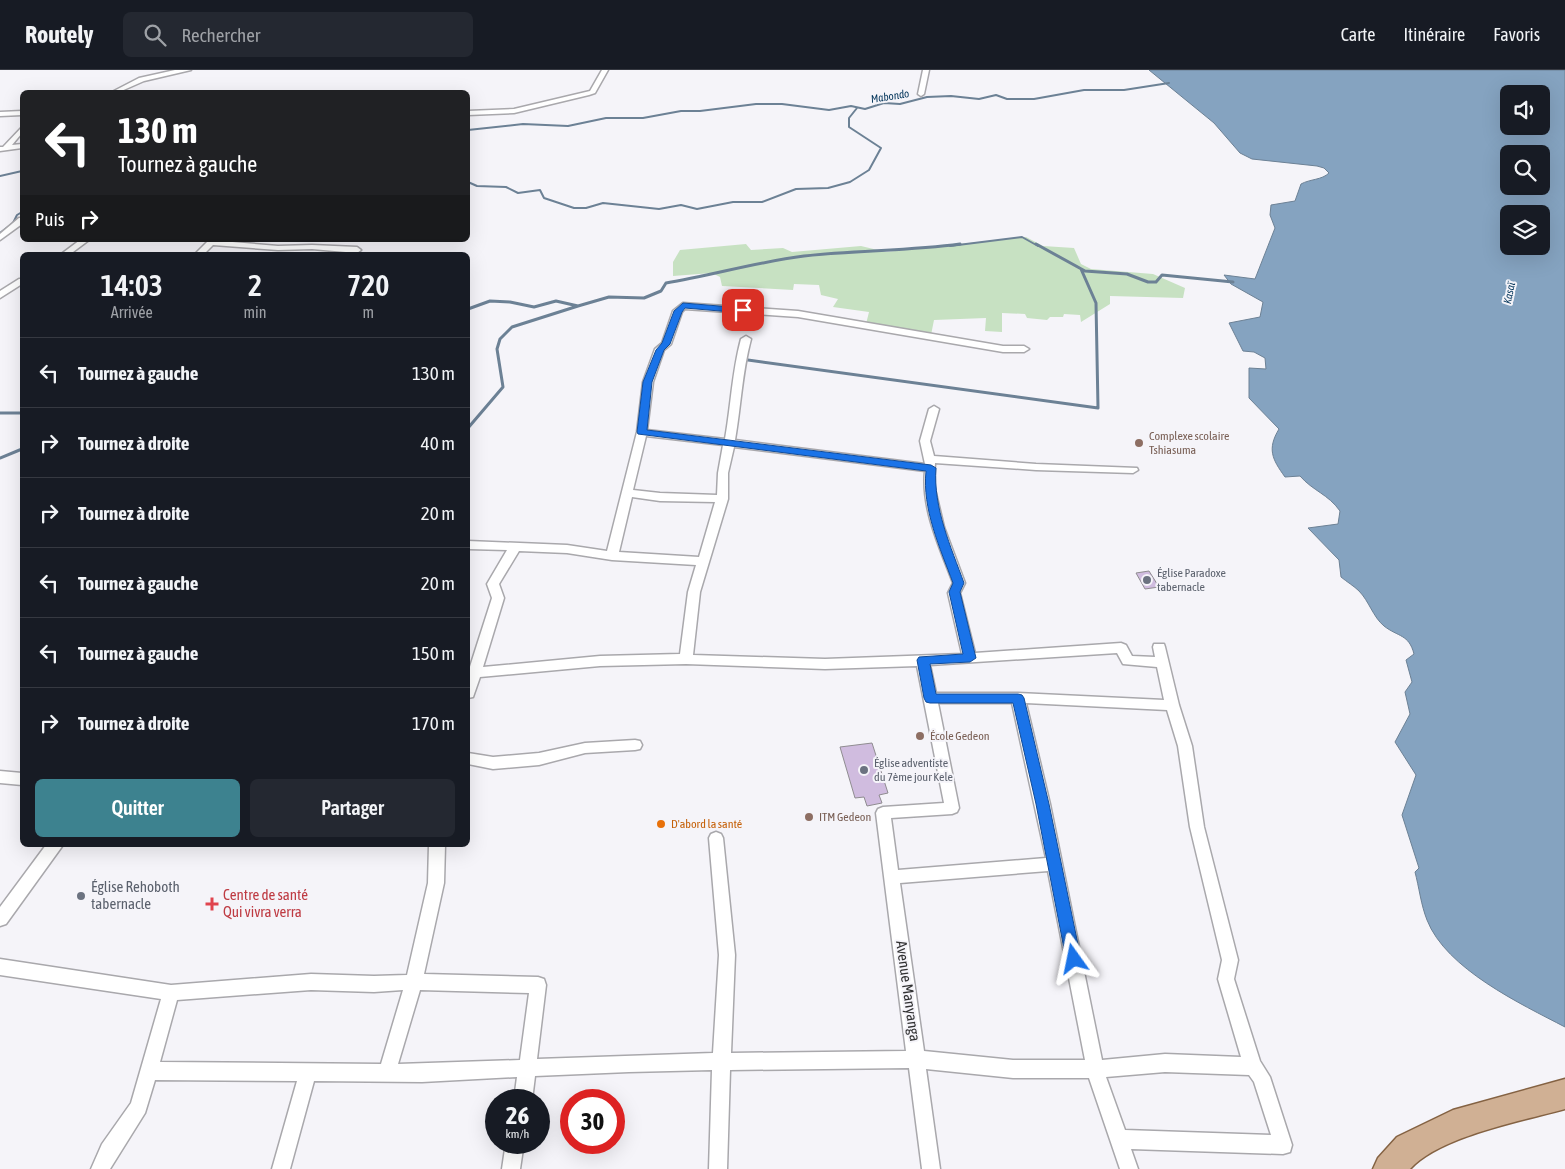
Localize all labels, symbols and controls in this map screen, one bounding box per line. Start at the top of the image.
search box [123,12,473,57]
text: Routely [25,21,93,48]
icon: search [141,21,169,49]
text: Rechercher [181,24,260,46]
text: Carte [1341,24,1375,45]
text: Itinéraire [1403,24,1465,45]
text: Favoris [1493,24,1540,45]
map controls [1500,85,1550,255]
button: sound [1500,85,1550,135]
water label: Mabondo [870,87,910,105]
icon: left [35,110,100,175]
text: 130 m [118,110,197,150]
button: search [1500,145,1550,195]
text: Tournez à gauche [118,151,257,177]
icon: right [75,205,103,233]
button: layers [1500,205,1550,255]
text: Puis [35,208,65,230]
text: 14:03 [101,268,163,302]
text: 2 [248,268,262,302]
text: 720 [347,268,389,302]
water label: Kasaï [1501,280,1517,305]
pin [722,289,764,331]
icon: arrive [729,296,757,324]
text: Arrivée [111,303,153,321]
text: min [244,303,267,321]
text: m [362,303,374,321]
icon: left [35,359,63,387]
text: Tournez à gauche [78,362,198,384]
text: 130 m [412,362,455,384]
icon: right [35,429,63,457]
place label: Complexe scolaire Tshiasuma [1149,429,1229,457]
text: Tournez à droite [78,432,189,454]
text: 40 m [421,432,455,454]
marker: Complexe scolaire Tshiasuma [1133,437,1145,449]
icon: right [35,499,63,527]
text: Tournez à droite [78,502,189,524]
text: 20 m [421,502,455,524]
place label: Église Paradoxe tabernacle [1157,566,1226,594]
icon: left [35,569,63,597]
text: Tournez à gauche [78,572,198,594]
text: 20 m [421,572,455,594]
marker: Église Paradoxe tabernacle [1141,574,1153,586]
icon: left [35,639,63,667]
text: Tournez à gauche [78,642,198,664]
text: 150 m [412,642,455,664]
icon: right [35,709,63,737]
text: Tournez à droite [78,712,189,734]
text: 170 m [412,712,455,734]
place label: École Gedeon [930,729,990,743]
marker: École Gedeon [914,730,926,742]
place label: Église adventiste du 7ème jour Kele [874,756,953,784]
marker: Église adventiste du 7ème jour Kele [858,764,870,776]
button: Quitter [35,779,240,837]
button: Partager [250,779,455,837]
place label: ITM Gedeon [819,810,871,824]
marker: ITM Gedeon [803,811,815,823]
place label: D'abord la santé [671,817,742,831]
marker: D'abord la santé [655,818,667,830]
place label: Église Rehoboth tabernacle [91,878,180,912]
place label: Centre de santé Qui vivra verra [223,886,308,920]
marker: Église Rehoboth tabernacle [75,890,87,902]
marker: Centre de santé Qui vivra verra [205,897,219,911]
position arrow [1047,932,1099,984]
street label: Avenue Manyanga [893,940,924,1042]
speed limit sign: 30 [560,1089,625,1154]
text: 26 [506,1101,529,1129]
text: km/h [506,1127,529,1141]

